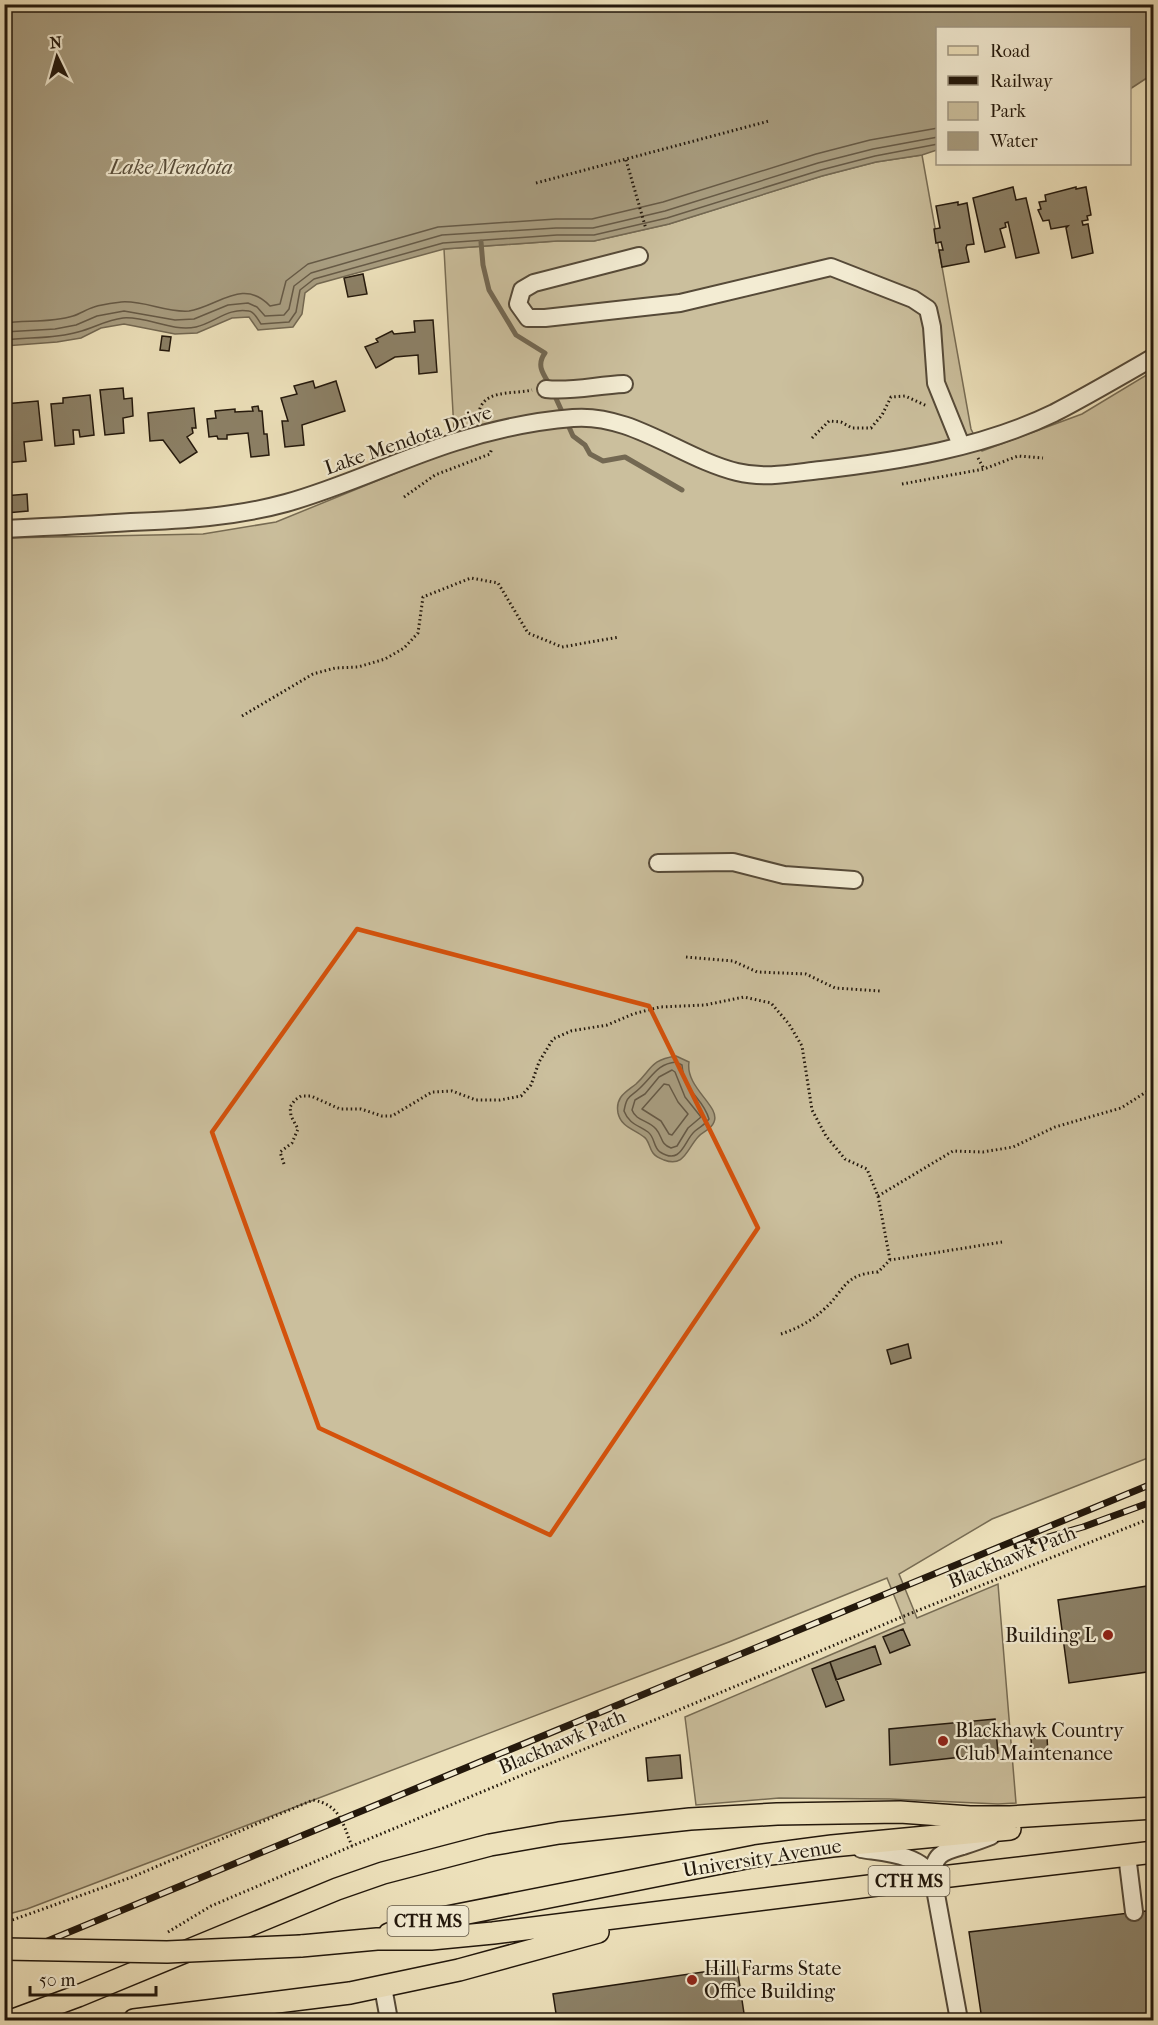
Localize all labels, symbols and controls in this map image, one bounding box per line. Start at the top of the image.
north arrow [27,27,87,87]
legend [936,27,1131,165]
text: N [49,32,63,53]
text: Road [990,41,1030,62]
text: Railway [990,71,1054,92]
text: Park [990,101,1027,122]
text: Water [989,131,1038,152]
water label: Lake Mendota [107,155,233,179]
street label: Lake Mendota Drive [321,401,495,479]
street label: Blackhawk Path [945,1521,1080,1593]
place label: Building L [1005,1624,1096,1647]
marker: Building L [1101,1628,1115,1642]
street label: Blackhawk Path [495,1705,630,1779]
place label: Blackhawk Country Club Maintenance [955,1719,1125,1765]
marker: Blackhawk Country Club Maintenance [936,1734,950,1748]
street label: University Avenue [681,1834,843,1882]
road number: CTH MS [868,1866,950,1896]
road number: CTH MS [388,1906,468,1936]
place label: Hill Farms State Office Building [704,1957,842,2003]
scale bar [30,1959,156,1997]
text: 50 m [39,1970,76,1991]
marker: Hill Farms State Office Building [685,1973,699,1987]

